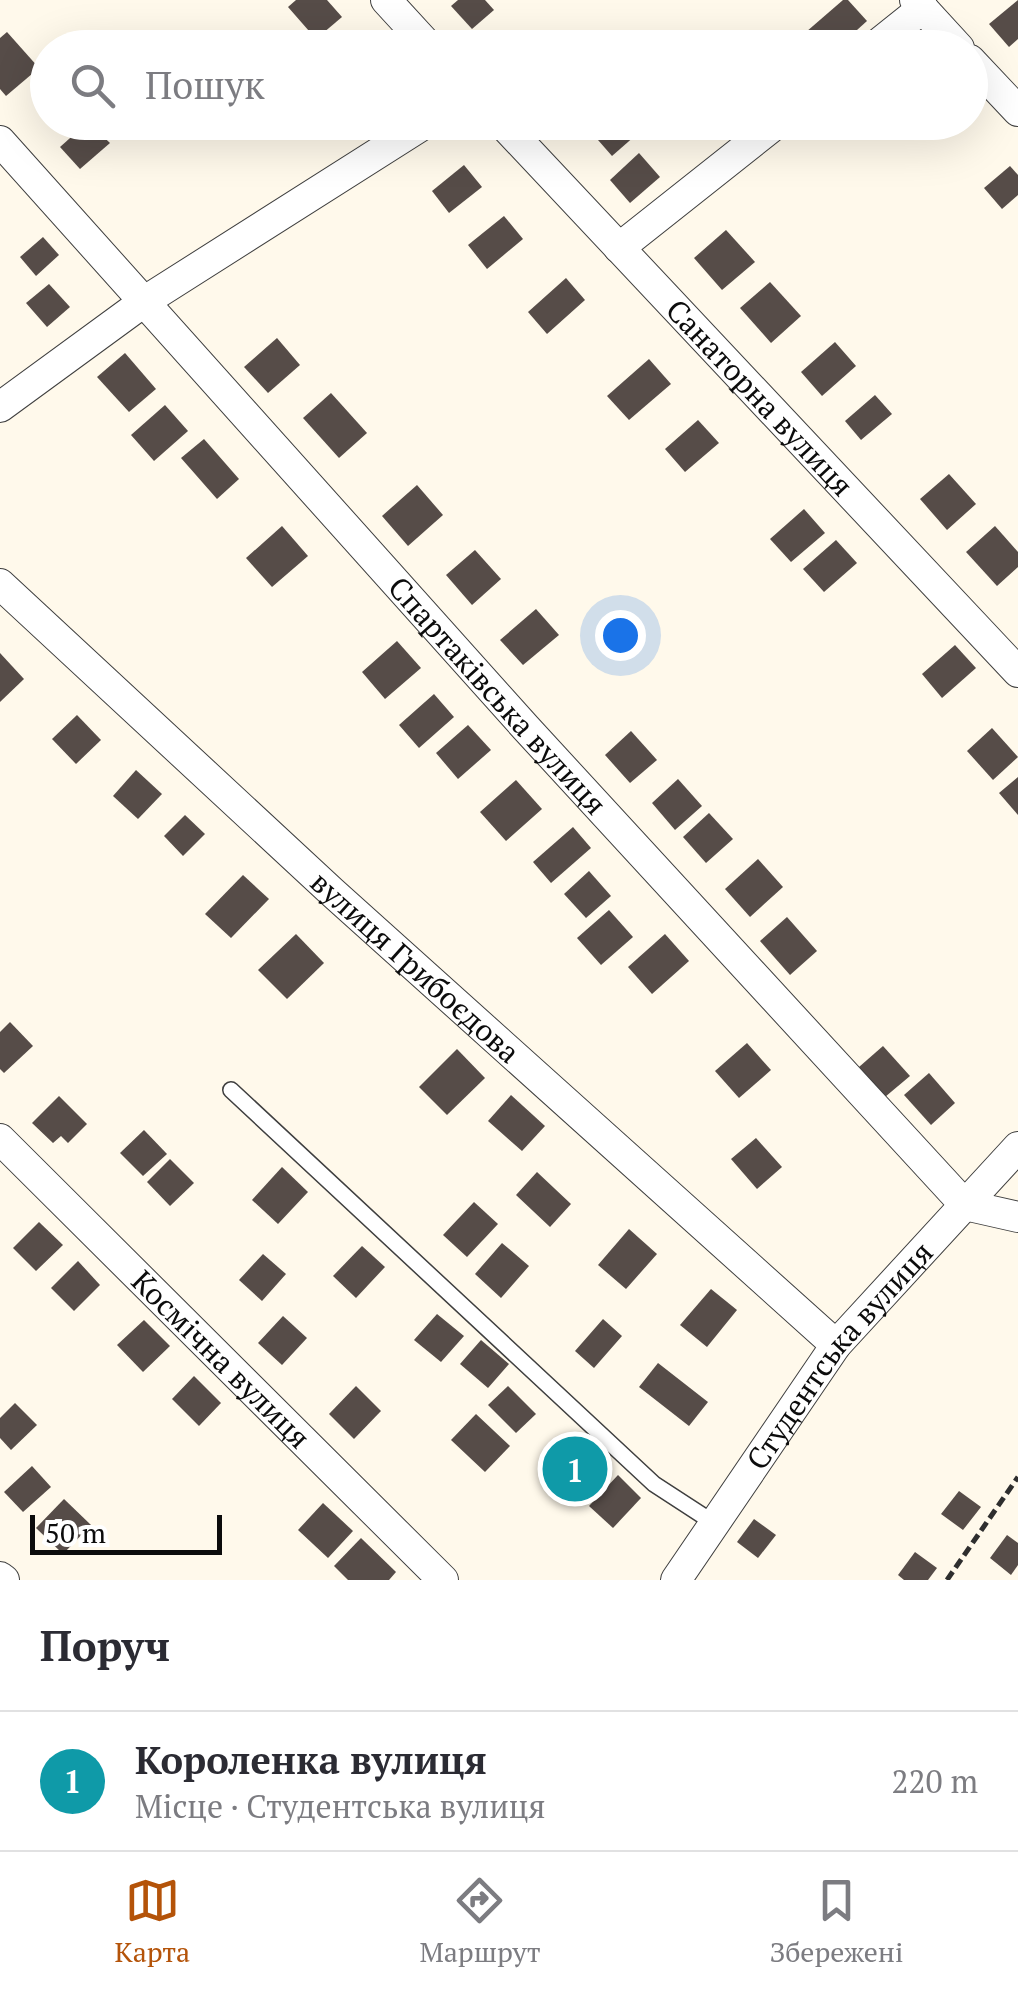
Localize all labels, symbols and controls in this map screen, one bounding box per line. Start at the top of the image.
search box [30,30,988,140]
icon: search [65,58,120,113]
text: Пошук [145,60,265,110]
street label: Санаторна вулиця [657,290,862,505]
street label: Спартаківська вулиця [380,568,616,823]
your location [595,610,646,661]
street label: вулиця Грибоєдова [302,862,529,1072]
street label: Студентська вулиця [737,1233,941,1477]
street label: Космічна вулиця [123,1261,319,1457]
pin: 1 [542,1432,608,1506]
scale bar [30,1510,222,1554]
text: 50 m [45,1514,106,1551]
text: Поруч [40,1617,170,1673]
text: Короленка вулиця [135,1735,487,1785]
text: 1 [63,1760,82,1802]
text: 220 m [891,1760,978,1802]
text: Місце · Студентська вулиця [135,1785,545,1827]
tab: Карта [115,1873,190,1970]
tab: Маршрут [419,1873,541,1970]
tab: Збережені [770,1873,903,1970]

